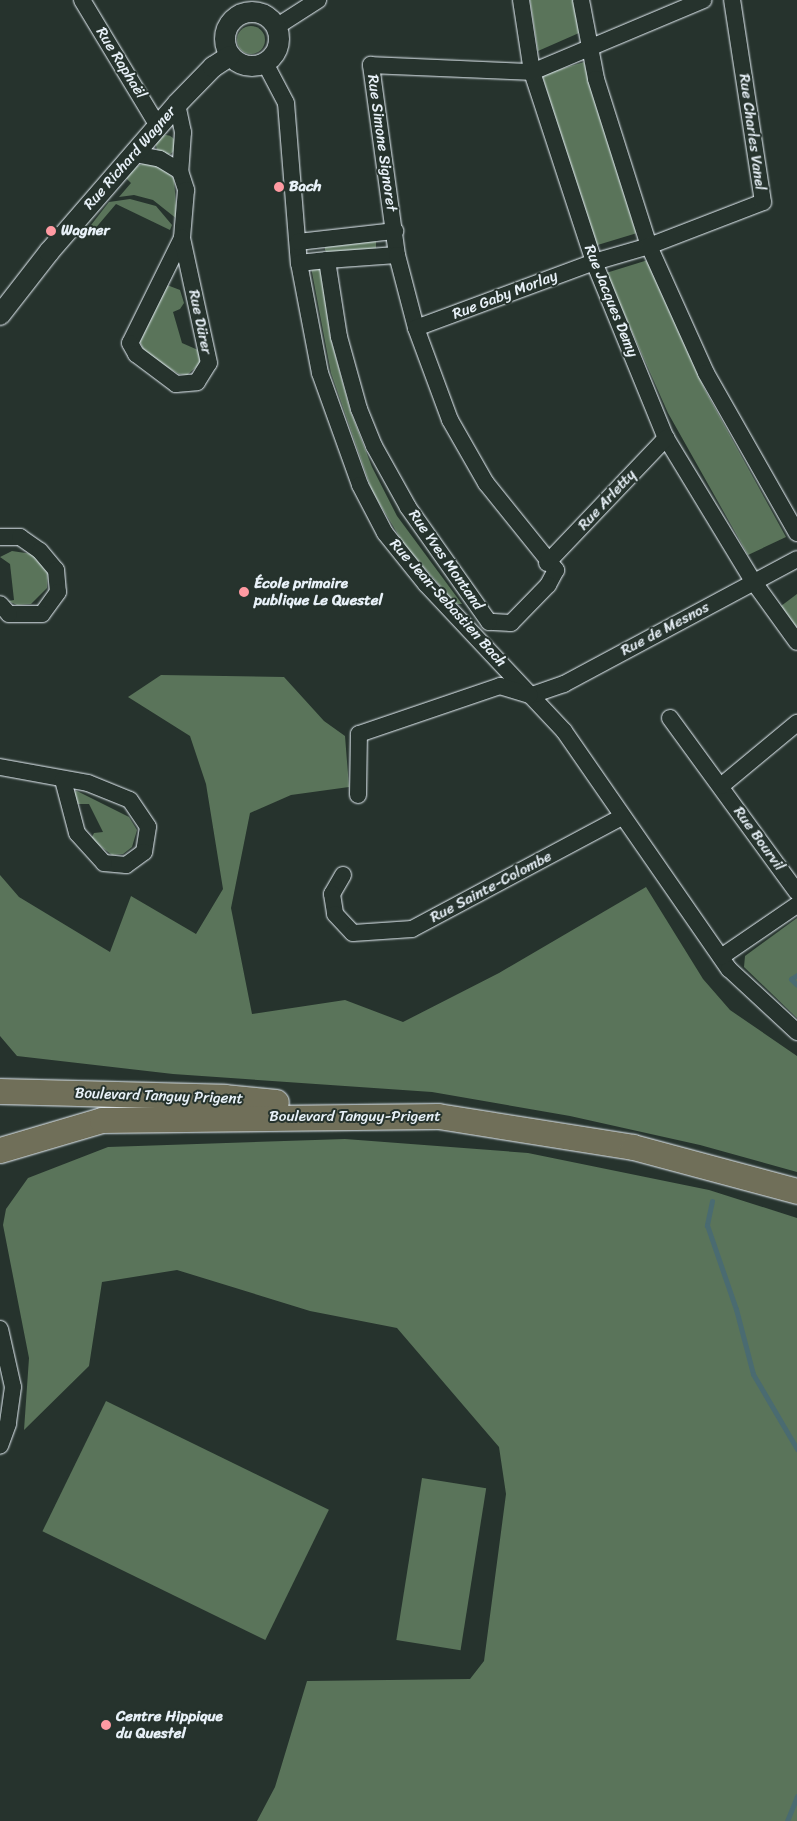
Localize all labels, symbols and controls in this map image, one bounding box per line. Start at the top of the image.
street label: Rue Raphaël [92,24,150,102]
street label: Rue Charles Vanel [735,72,769,192]
street label: Rue Simone Signoret [364,74,400,212]
street label: Rue Richard Wagner [80,102,180,214]
place label: Bach [289,178,321,196]
marker: Bach [273,181,285,193]
place label: Wagner [61,222,110,240]
marker: Wagner [45,225,57,237]
street label: Rue Jacques Demy [580,242,642,360]
street label: Rue Gaby Morlay [450,267,560,323]
street label: Rue Dürer [184,288,216,356]
street label: Rue Arletty [574,466,640,534]
street label: Rue Yves Montand [405,506,487,614]
street label: Rue Jean-Sebastien Bach [386,535,510,671]
place label: École primaire publique Le Questel [254,574,382,609]
marker: École primaire publique Le Questel [238,586,250,598]
street label: Rue de Mesnos [618,598,712,660]
street label: Rue Bourvil [730,803,788,875]
street label: Rue Sainte-Colombe [427,848,555,926]
street label: Boulevard Tanguy Prigent [75,1084,243,1108]
street label: Boulevard Tanguy-Prigent [269,1108,441,1126]
place label: Centre Hippique du Questel [116,1707,223,1742]
marker: Centre Hippique du Questel [100,1719,112,1731]

